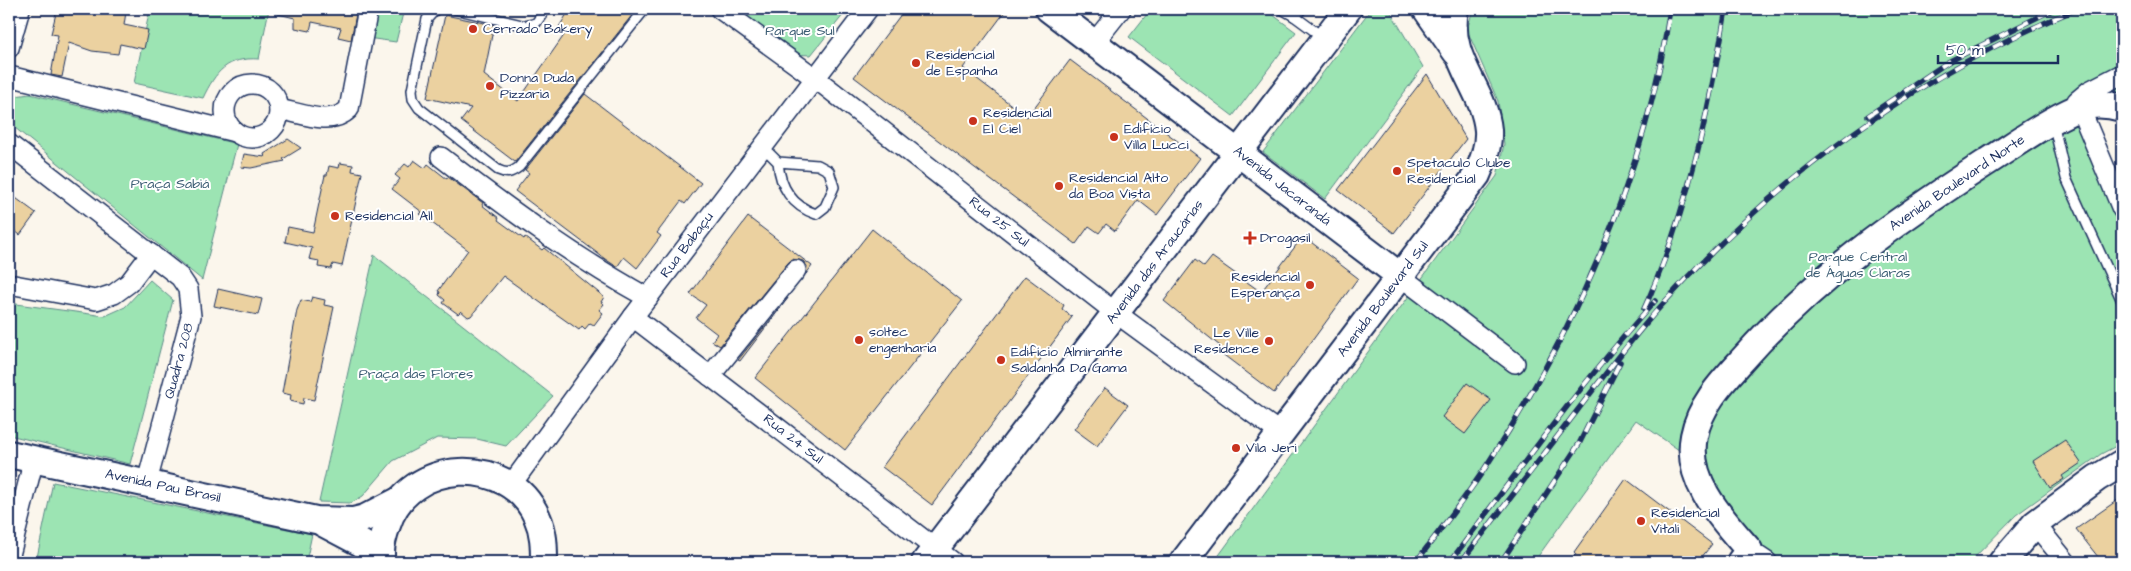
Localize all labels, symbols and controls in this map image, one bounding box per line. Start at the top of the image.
place label: Cerrado Bakery [483,19,593,39]
park label: Parque Sul [765,21,835,41]
marker: Cerrado Bakery [467,23,479,35]
scale bar [1938,32,2058,64]
text: 50 m [1946,40,1984,61]
place label: Residencial de Espanha [926,45,998,81]
marker: Residencial de Espanha [910,57,922,69]
place label: Donna Duda Pizzaria [500,68,574,104]
marker: Donna Duda Pizzaria [484,80,496,92]
place label: Residencial El Ciel [983,103,1052,139]
marker: Residencial El Ciel [967,115,979,127]
place label: Edifício Villa Lucci [1124,119,1189,155]
street label: Avenida Boulevard Norte [1885,130,2029,236]
marker: Edifício Villa Lucci [1108,131,1120,143]
street label: Avenida Jacarandá [1229,141,1335,231]
place label: Spetaculo Clube Residencial [1407,153,1511,189]
marker: Spetaculo Clube Residencial [1391,165,1403,177]
place label: Residencial Alto da Boa Vista [1069,168,1168,204]
park label: Praça Sabiá [131,174,209,194]
marker: Residencial Alto da Boa Vista [1053,180,1065,192]
street label: Rua 25 Sul [965,192,1033,252]
street label: Avenida das Araucárias [1102,196,1208,328]
place label: Residencial All [345,206,433,226]
street label: Rua Babaçu [656,208,718,282]
marker: Residencial All [329,210,341,222]
place label: Drogasil [1260,228,1310,248]
marker: Drogasil [1244,232,1256,244]
street label: Avenida Boulevard Sul [1333,237,1433,361]
park label: Parque Central de Águas Claras [1806,247,1910,283]
place label: Residencial Esperança [1231,267,1300,303]
marker: Residencial Esperança [1304,279,1316,291]
street label: Quadra 208 [159,321,199,401]
place label: soltec engenharia [869,322,936,358]
place label: Le Ville Residence [1194,323,1259,359]
marker: soltec engenharia [853,334,865,346]
marker: Le Ville Residence [1263,335,1275,347]
place label: Edifício Almirante Saldanha Da Gama [1011,342,1127,378]
marker: Edifício Almirante Saldanha Da Gama [995,354,1007,366]
park label: Praça das Flores [359,364,473,384]
street label: Rua 24 Sul [759,409,827,469]
place label: Vila Jeri [1246,438,1297,458]
marker: Vila Jeri [1230,442,1242,454]
street label: Avenida Pau Brasil [103,464,223,508]
place label: Residencial Vitali [1651,503,1720,539]
marker: Residencial Vitali [1635,515,1647,527]

